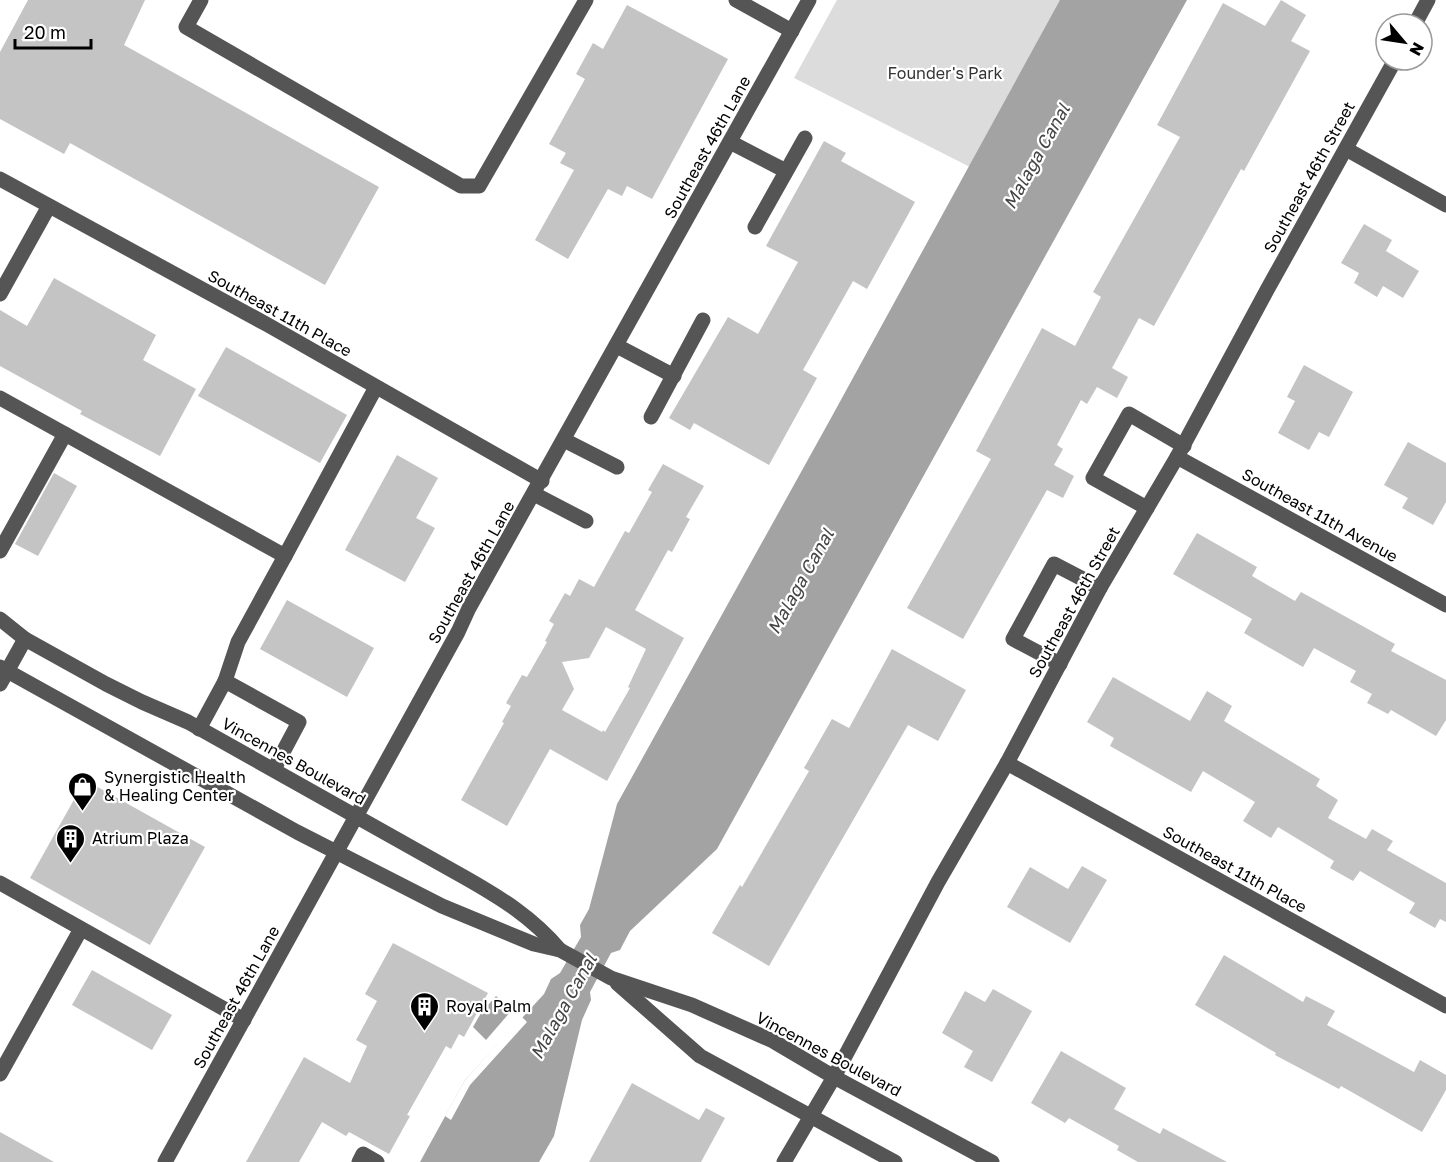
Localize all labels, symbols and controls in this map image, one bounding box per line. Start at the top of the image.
scale bar [15,12,92,50]
north arrow [1374,12,1434,72]
text: 20 m [24,21,66,43]
text: N [1405,39,1429,59]
park label: Founder's Park [887,63,1003,83]
street label: Southeast 46th Lane [659,72,755,222]
street label: Southeast 46th Street [1259,98,1359,256]
water label: Malaga Canal [998,99,1075,212]
street label: Southeast 11th Place [205,265,355,361]
street label: Southeast 11th Avenue [1239,464,1401,566]
street label: Southeast 46th Lane [423,497,519,647]
street label: Southeast 46th Street [1024,523,1124,681]
water label: Malaga Canal [762,524,839,637]
street label: Vincennes Boulevard [218,713,370,809]
place label: Synergistic Health & Healing Center [104,767,246,805]
shop icon: Synergistic Health & Healing Center [67,770,99,812]
street label: Southeast 11th Place [1160,821,1310,917]
building icon: Atrium Plaza [55,822,87,864]
place label: Atrium Plaza [92,828,189,848]
street label: Southeast 46th Lane [188,922,284,1072]
water label: Malaga Canal [525,949,602,1062]
building icon: Royal Palm [409,990,441,1032]
place label: Royal Palm [446,996,531,1016]
street label: Vincennes Boulevard [753,1007,905,1101]

